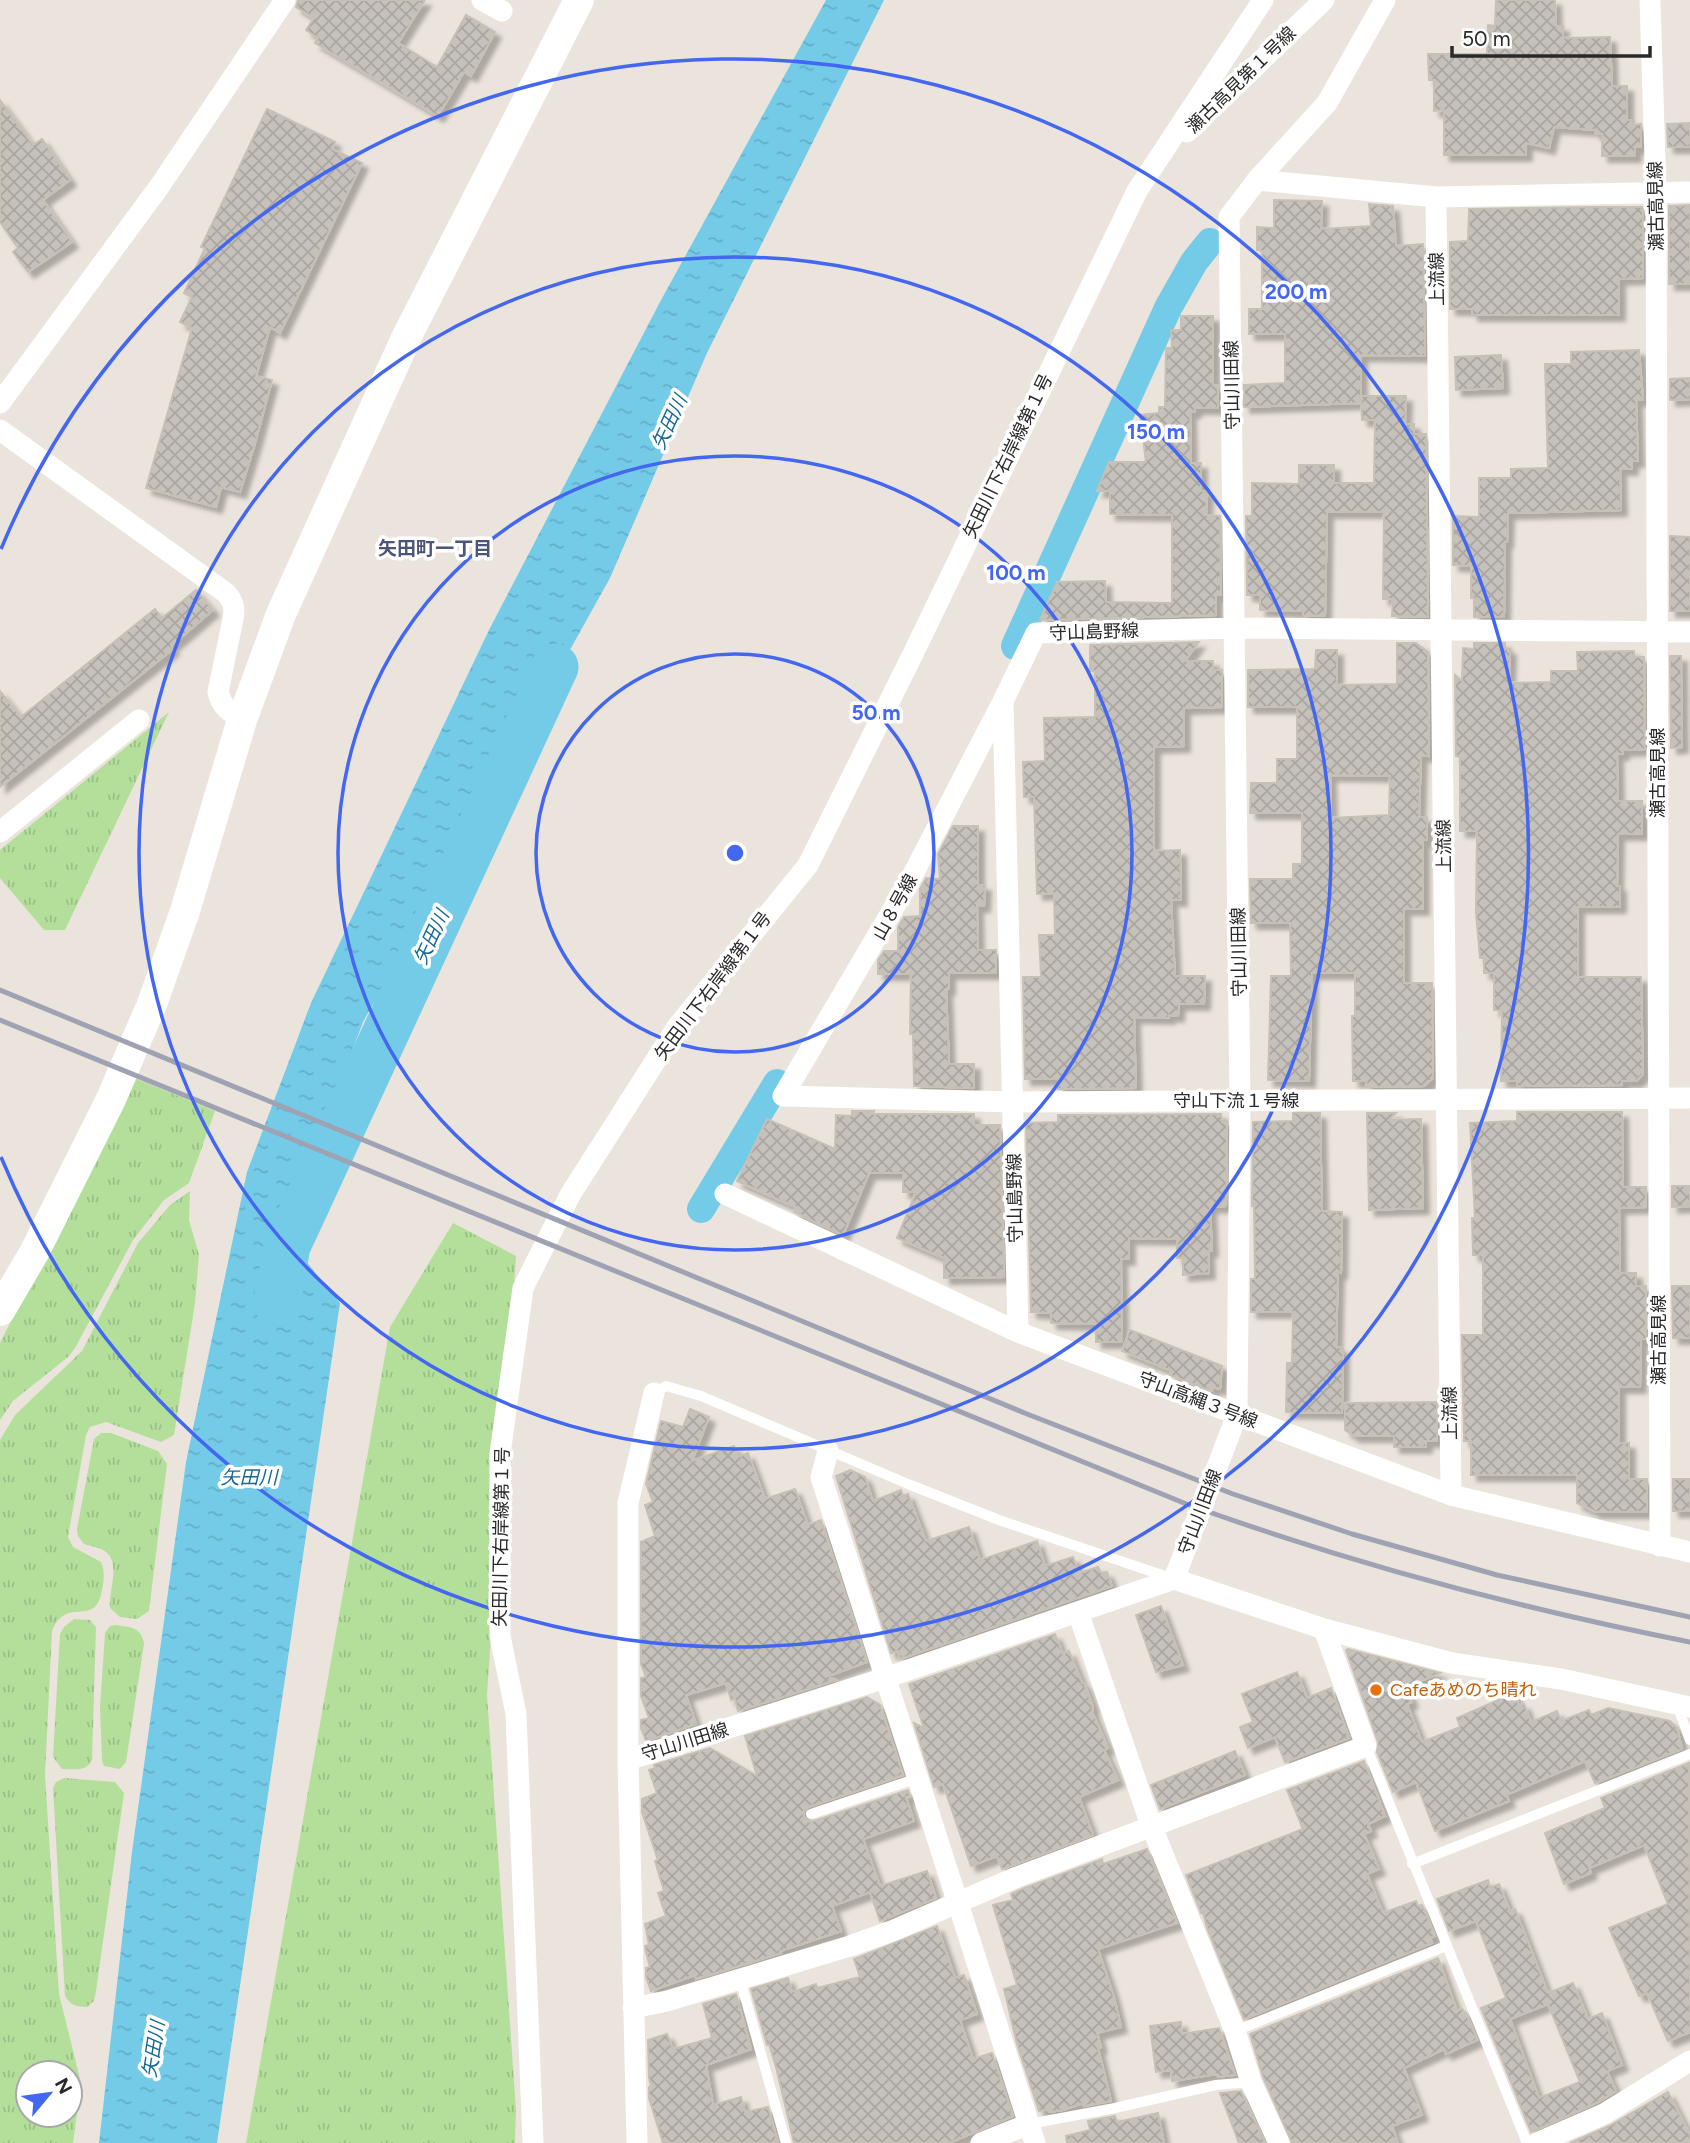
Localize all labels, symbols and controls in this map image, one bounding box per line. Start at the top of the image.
scale bar [1452,14,1650,58]
street label: 瀬古高見第１号線 [1182,22,1300,138]
text: 50 m [1462,26,1511,51]
street label: 瀬古高見線 [1644,161,1668,251]
street label: 上流線 [1426,252,1448,306]
text: 200 m [1265,279,1327,304]
street label: 守山川田線 [1220,340,1244,430]
street label: 矢田川下右岸線第１号 [959,370,1057,542]
water label: 矢田川 [647,390,693,453]
text: 150 m [1127,419,1185,444]
district label: 矢田町一丁目 [378,537,492,560]
text: 100 m [986,560,1046,585]
street label: 守山島野線 [1049,619,1139,645]
text: 50 m [851,700,901,725]
street label: 瀬古高見線 [1647,728,1669,818]
street label: 上流線 [1433,819,1455,873]
centre of rings [723,841,747,865]
street label: 山８号線 [868,870,922,944]
water label: 矢田川 [409,905,455,968]
street label: 守山川田線 [1227,907,1251,997]
street label: 矢田川下右岸線第１号 [650,908,776,1064]
street label: 守山下流１号線 [1173,1090,1299,1112]
street label: 守山島野線 [1003,1153,1027,1243]
street label: 瀬古高見線 [1648,1295,1670,1385]
street label: 守山高縄３号線 [1135,1367,1261,1433]
street label: 上流線 [1439,1386,1461,1440]
street label: 矢田川下右岸線第１号 [488,1447,514,1627]
water label: 矢田川 [220,1466,279,1489]
street label: 守山川田線 [1174,1466,1226,1558]
place label: Cafeあめのち晴れ [1390,1679,1537,1701]
marker: Cafeあめのち晴れ [1368,1682,1384,1698]
street label: 守山川田線 [639,1718,731,1766]
water label: 矢田川 [138,2017,170,2079]
north arrow [14,2059,84,2129]
text: N [50,2074,77,2098]

